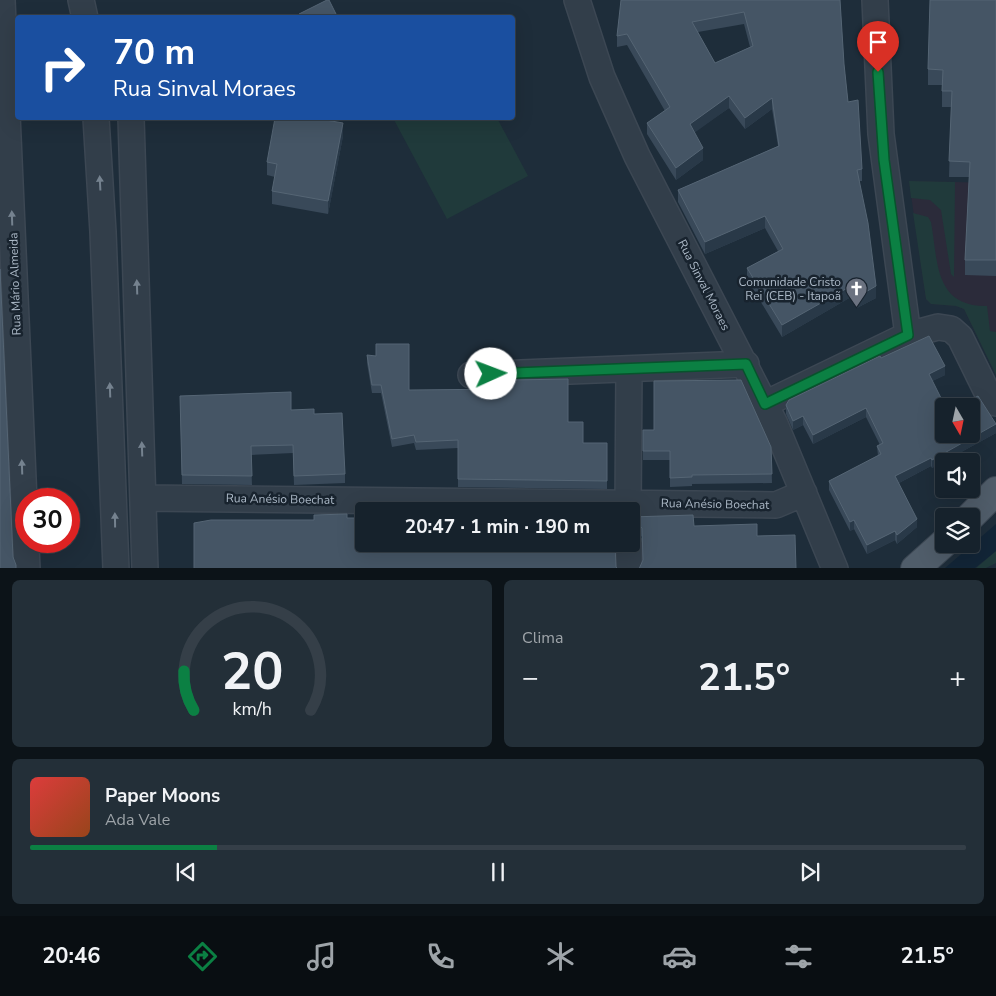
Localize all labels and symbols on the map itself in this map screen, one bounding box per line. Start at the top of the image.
pin [857,21,899,72]
one-way arrow [96,175,104,191]
one-way arrow [7,209,15,225]
street label: Rua Mário Almeida [5,232,25,336]
street label: Rua Sinval Moraes [674,237,734,333]
place label: Comunidade Cristo Rei (CEB) - Itapoã [739,274,841,304]
church icon: Comunidade Cristo Rei (CEB) - Itapoã [845,277,869,308]
one-way arrow [132,278,140,294]
position arrow [464,347,516,399]
one-way arrow [106,382,114,398]
north arrow [935,398,980,442]
one-way arrow [138,441,146,457]
one-way arrow [18,459,26,475]
speed limit sign: 30 [15,488,80,553]
street label: Rua Anésio Boechat [226,490,335,508]
street label: Rua Anésio Boechat [661,495,770,513]
one-way arrow [110,512,118,528]

